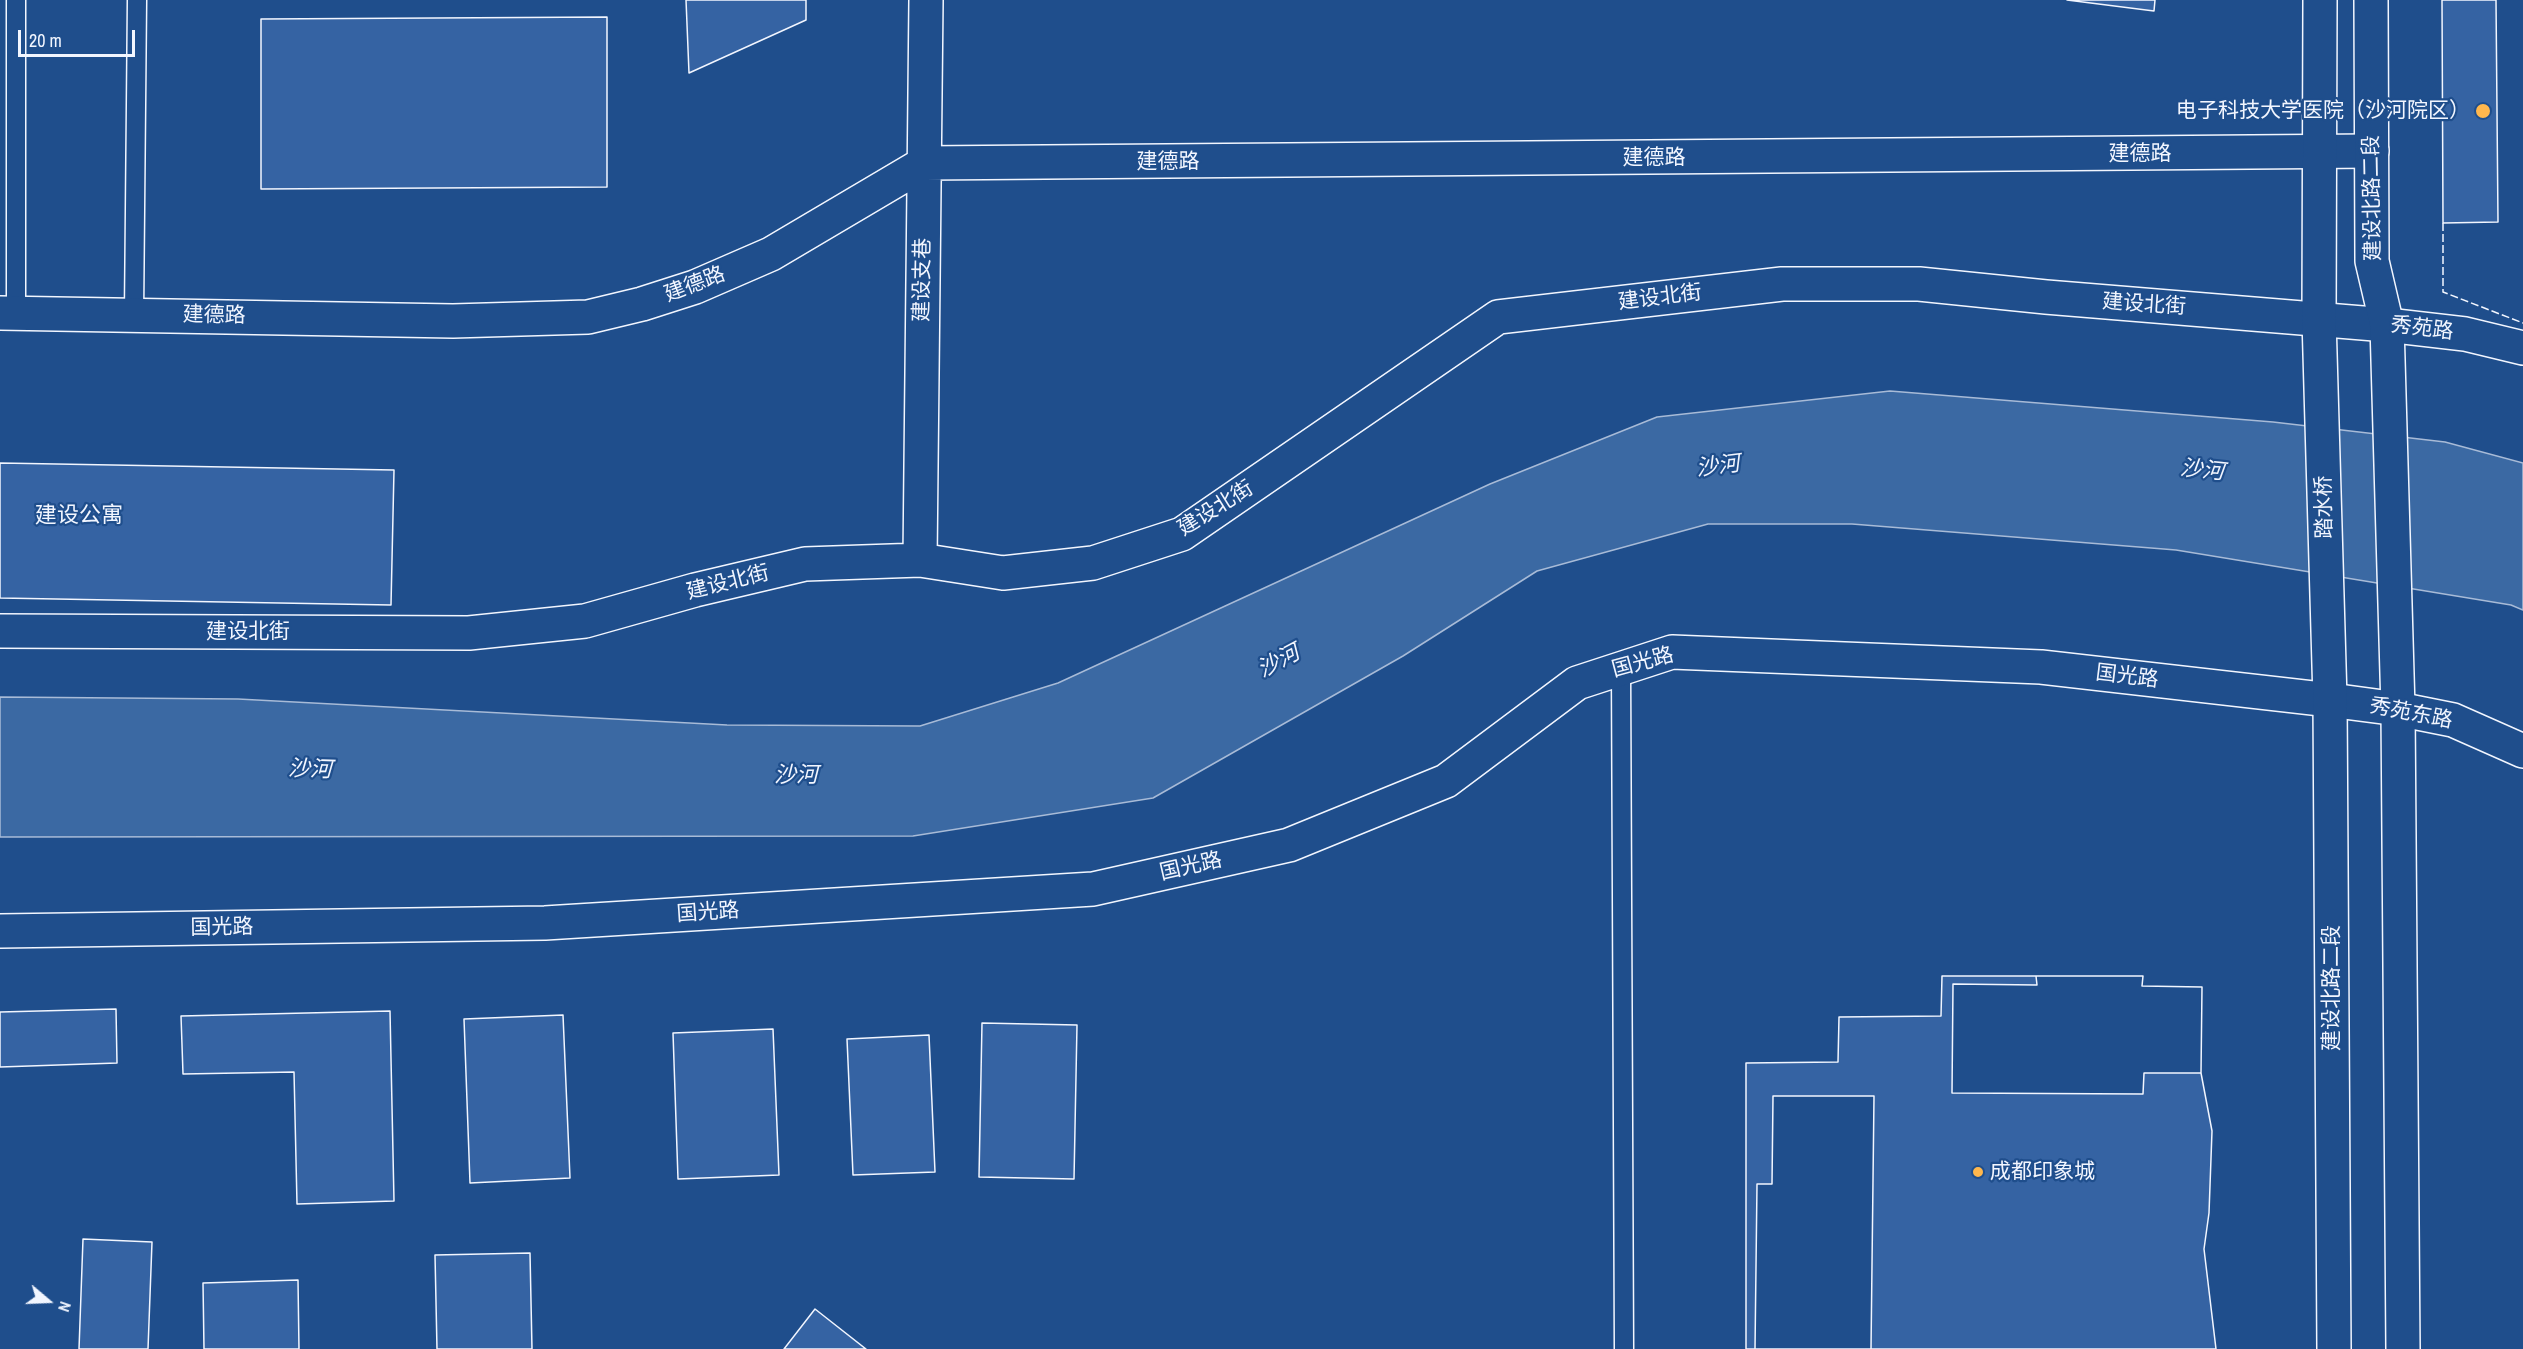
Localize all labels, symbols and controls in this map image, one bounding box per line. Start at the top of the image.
scale bar [21,18,138,56]
text: 20 m [29,28,62,53]
place label: 电子科技大学医院（沙河院区） [2176,98,2470,124]
marker: 电子科技大学医院（沙河院区） [2474,102,2492,120]
street label: 建设北路二段 [2359,135,2387,261]
street label: 建德路 [2109,141,2171,167]
street label: 建德路 [1623,145,1685,171]
street label: 建德路 [1137,149,1199,175]
street label: 建设支巷 [910,238,936,322]
street label: 建德路 [661,262,729,308]
street label: 建设北街 [1617,280,1703,316]
street label: 建设北街 [2101,290,2187,320]
street label: 建德路 [182,303,246,329]
street label: 秀苑路 [2389,313,2455,345]
water label: 沙河 [1695,451,1741,483]
water label: 沙河 [2179,456,2225,486]
street label: 踏水桥 [2312,475,2338,539]
street label: 建设北街 [1174,476,1258,542]
district label: 建设公寓 [35,503,123,529]
street label: 建设北街 [684,561,772,605]
street label: 建设北街 [206,619,290,645]
water label: 沙河 [1253,640,1305,684]
street label: 国光路 [1609,643,1677,683]
street label: 国光路 [2094,661,2160,693]
street label: 秀苑东路 [2367,694,2455,734]
water label: 沙河 [288,756,332,784]
water label: 沙河 [774,763,818,789]
street label: 国光路 [1157,848,1225,886]
street label: 国光路 [676,898,740,928]
street label: 国光路 [190,915,254,941]
street label: 建设北路二段 [2319,925,2345,1051]
place label: 成都印象城 [1990,1159,2095,1185]
marker: 成都印象城 [1971,1165,1985,1179]
north arrow [18,1271,78,1331]
text: N [53,1299,77,1315]

